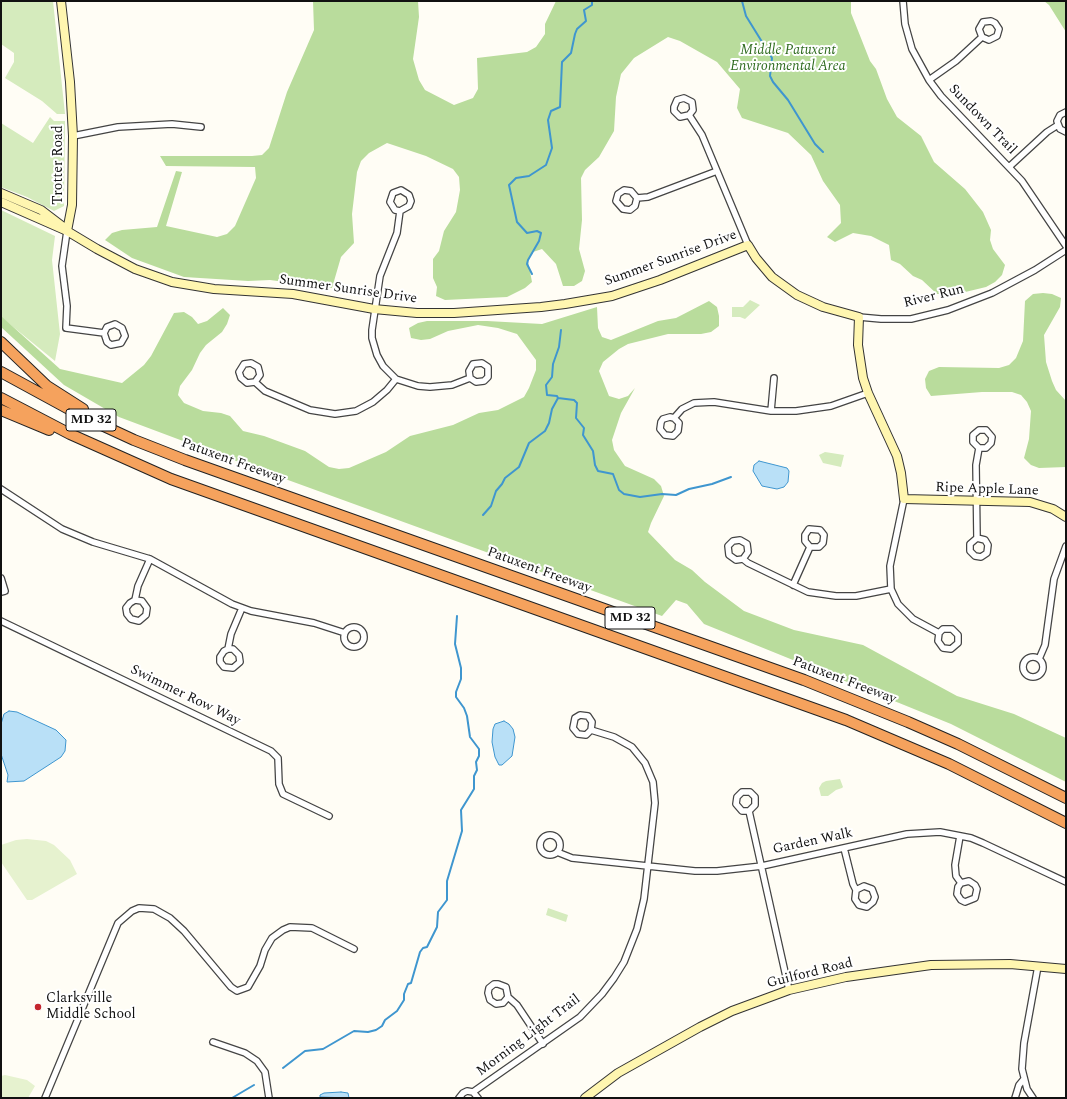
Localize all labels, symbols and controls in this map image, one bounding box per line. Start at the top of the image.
park label: Middle Patuxent Environmental Area [730,43,846,76]
street label: Sundown Trail [944,81,1020,159]
street label: Trotter Road [51,125,67,205]
street label: Summer Sunrise Drive [603,227,739,291]
street label: Summer Sunrise Drive [278,272,418,308]
street label: River Run [902,281,966,313]
road number: MD 32 [66,409,116,431]
street label: Patuxent Freeway [179,435,287,489]
street label: Ripe Apple Lane [935,480,1039,500]
street label: Patuxent Freeway [485,544,593,598]
road number: MD 32 [605,607,655,629]
street label: Patuxent Freeway [790,653,898,709]
street label: Swimmer Row Way [127,662,243,730]
street label: Garden Walk [771,825,855,859]
street label: Guilford Road [765,955,855,993]
place label: Clarksville Middle School [46,991,136,1024]
street label: Morning Light Trail [474,991,584,1081]
marker: Clarksville Middle School [33,1002,43,1012]

